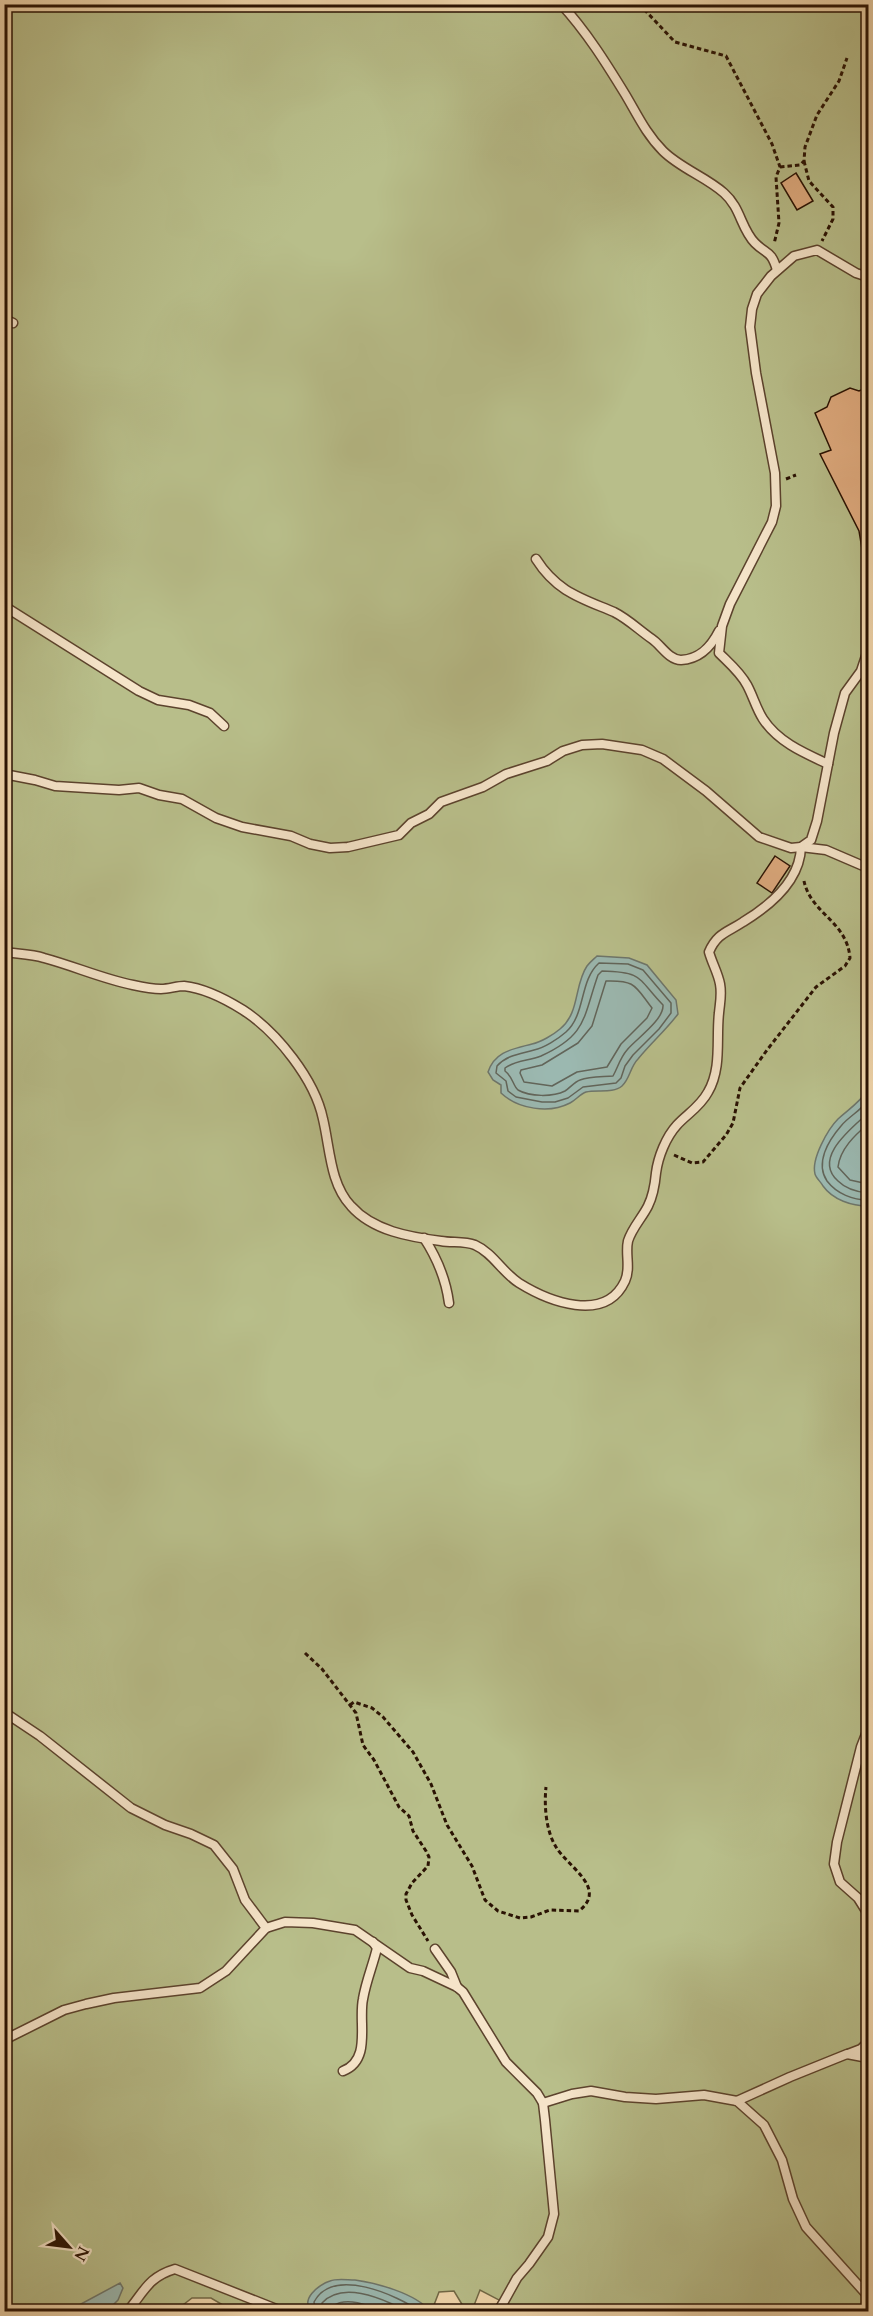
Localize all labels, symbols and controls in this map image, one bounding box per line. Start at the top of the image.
north arrow [39,2217,99,2277]
text: N [68,2242,94,2265]

